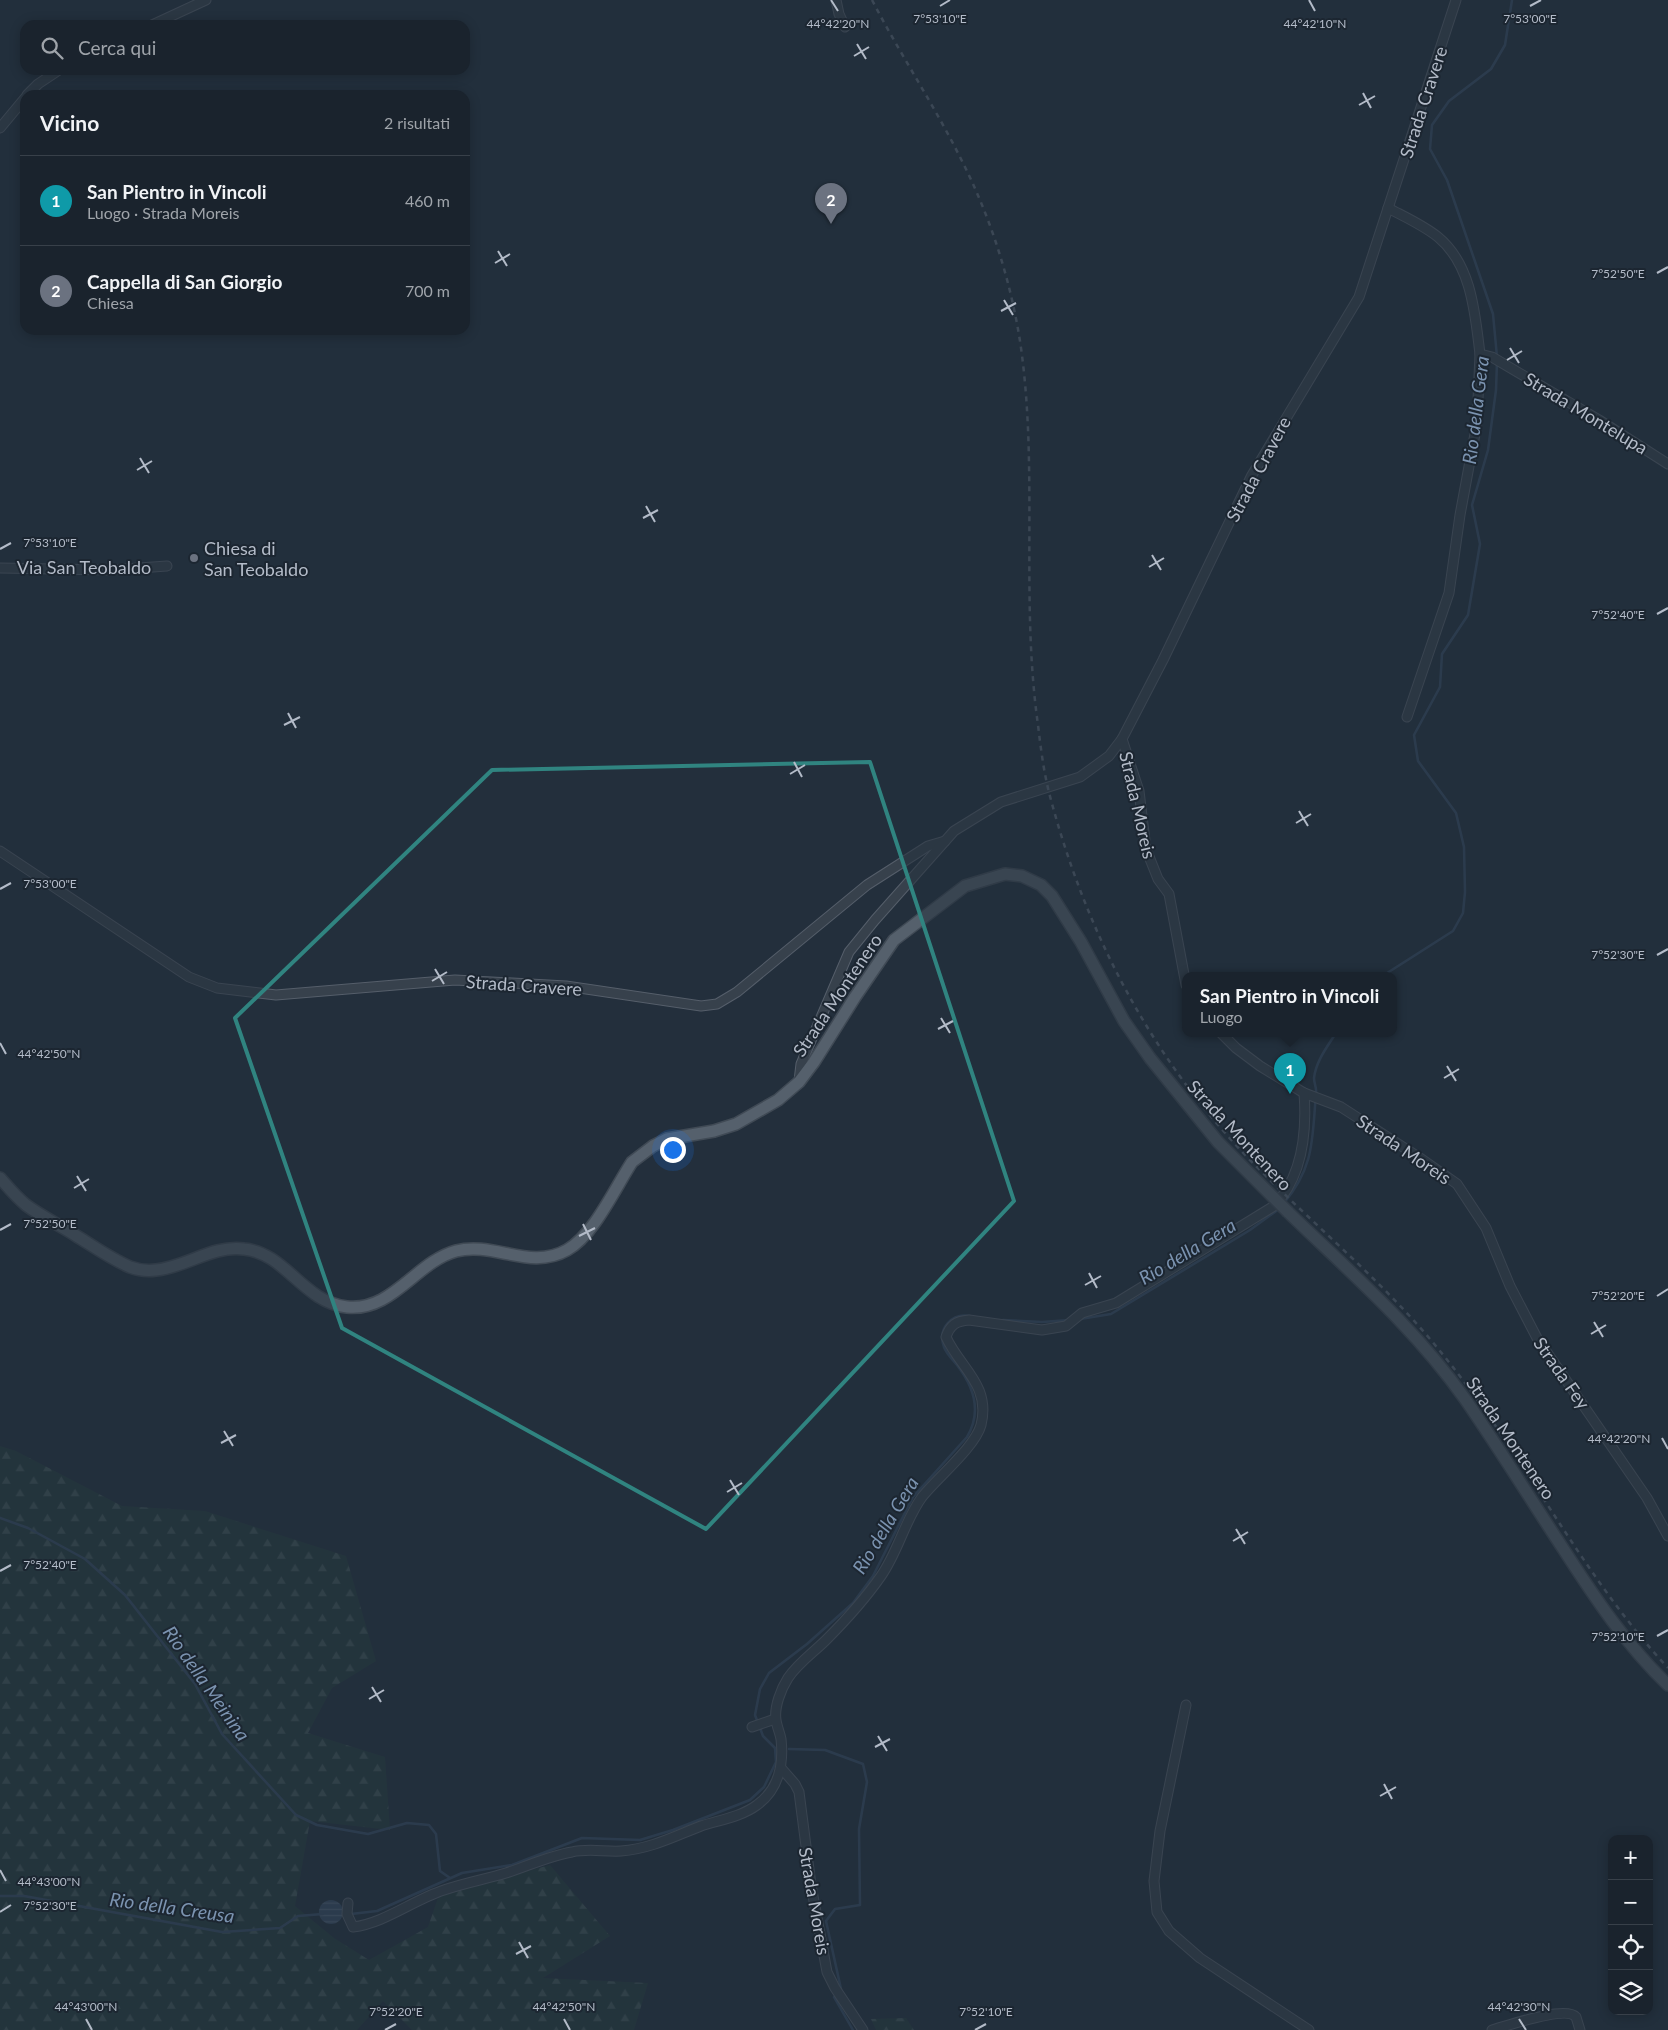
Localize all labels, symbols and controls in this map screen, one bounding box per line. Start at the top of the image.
text: 7°53'10"E [913,11,967,26]
text: 7°53'00"E [1503,11,1557,26]
text: 44°42'20"N [807,16,869,31]
text: 44°42'10"N [1284,16,1346,31]
search box [20,20,470,75]
icon: search [38,34,66,62]
text: Cerca qui [78,36,156,59]
street label: Strada Cravere [1395,43,1451,161]
text: Vicino [40,110,99,135]
text: 2 risultati [384,113,450,132]
text: San Pientro in Vincoli [87,180,267,203]
pin: 2 [815,183,847,224]
text: 1 [51,191,61,210]
text: 460 m [405,191,450,210]
text: Luogo · Strada Moreis [87,203,239,222]
text: 7°52'50"E [1591,266,1645,281]
text: Cappella di San Giorgio [87,270,282,293]
text: 2 [51,281,61,300]
text: 700 m [405,281,450,300]
text: Chiesa [87,293,134,312]
water label: Rio della Gera [1457,354,1493,466]
street label: Strada Montelupa [1520,367,1652,459]
street label: Strada Cravere [1221,413,1295,525]
text: 7°53'10"E [23,535,77,550]
place label: Chiesa di San Teobaldo [204,537,308,580]
marker: Chiesa di San Teobaldo [188,552,200,564]
street label: Via San Teobaldo [17,556,151,578]
text: 7°52'40"E [1591,607,1645,622]
street label: Strada Moreis [1115,749,1161,861]
text: 7°53'00"E [23,876,77,891]
street label: Strada Montenero [788,929,886,1061]
text: 7°52'30"E [1591,947,1645,962]
street label: Strada Cravere [465,970,583,1000]
popup [1182,972,1397,1037]
text: San Pientro in Vincoli [1200,984,1379,1007]
text: Luogo [1200,1007,1243,1026]
text: 44°42'50"N [18,1046,80,1061]
pin: 1 [1274,1053,1306,1094]
street label: Strada Montenero [1183,1075,1297,1195]
street label: Strada Moreis [1353,1109,1456,1189]
your location [660,1137,686,1163]
water label: Rio della Gera [1134,1213,1240,1289]
text: 7°52'50"E [23,1216,77,1231]
text: 7°52'20"E [1591,1288,1645,1303]
street label: Strada Fey [1529,1333,1595,1414]
street label: Strada Montenero [1462,1372,1560,1504]
text: 44°42'20"N [1588,1431,1650,1446]
water label: Rio della Gera [847,1472,923,1578]
text: 7°52'40"E [23,1557,77,1572]
water label: Rio della Meinina [159,1621,255,1745]
text: 7°52'10"E [1591,1629,1645,1644]
map controls [1608,1835,1653,2015]
button: + [1608,1835,1653,1880]
street label: Strada Moreis [795,1845,835,1957]
text: 44°43'00"N [18,1874,80,1889]
button: − [1608,1880,1653,1925]
water label: Rio della Creusa [108,1887,236,1927]
text: 7°52'30"E [23,1898,77,1913]
button: locate [1608,1925,1653,1970]
button: layers [1608,1970,1653,2015]
text: 44°43'00"N [55,1999,117,2014]
text: 44°42'50"N [533,1999,595,2014]
text: 44°42'30"N [1488,1999,1550,2014]
text: 7°52'20"E [369,2004,423,2019]
text: 7°52'10"E [959,2004,1013,2019]

